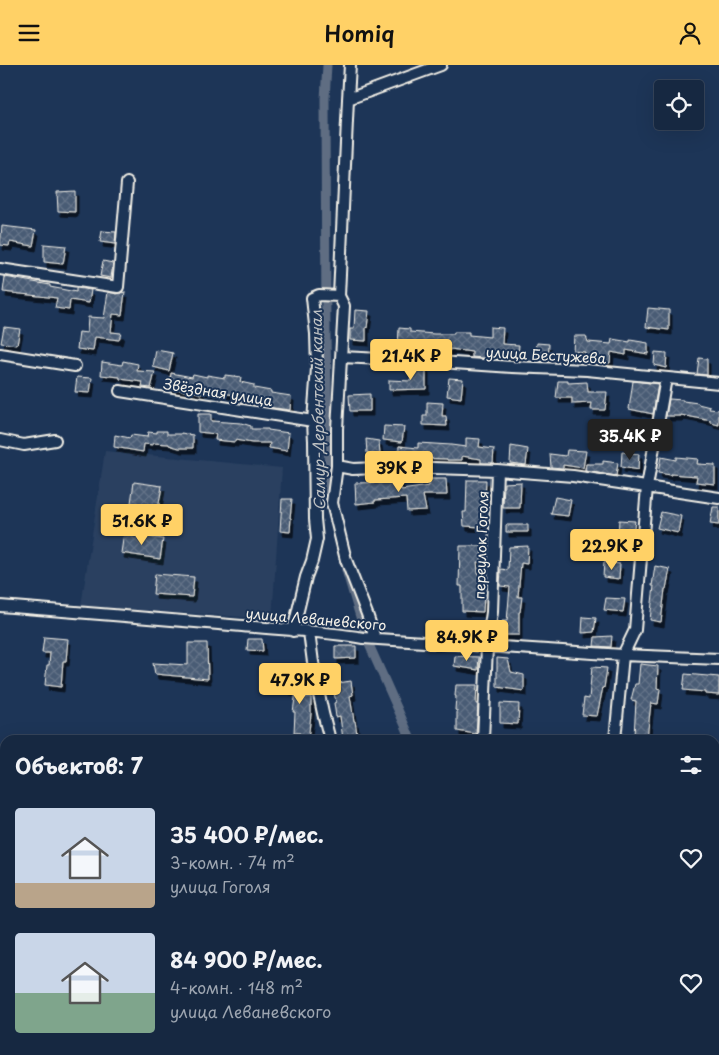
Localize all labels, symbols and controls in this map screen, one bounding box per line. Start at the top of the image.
text: Homiq [325,16,394,49]
icon: menu [15,19,43,47]
icon: person [676,19,704,47]
map controls [654,80,704,130]
button: locate [654,80,704,130]
water label: Самур-Дербентский канал [304,310,330,510]
pin: 21.4K ₽ [365,339,457,381]
street label: улица Бестужева [485,341,607,369]
text: 21.4K ₽ [381,343,441,367]
street label: Звёздная улица [162,373,274,411]
pin: 35.4K ₽ [584,419,676,461]
text: 35.4K ₽ [599,423,661,447]
pin: 39K ₽ [364,451,434,493]
text: 39K ₽ [376,455,422,479]
street label: переулок Гоголя [469,490,493,600]
pin: 51.6K ₽ [96,503,188,546]
text: 51.6K ₽ [112,508,172,532]
pin: 22.9K ₽ [566,529,658,571]
text: 22.9K ₽ [581,533,643,557]
street label: улица Леваневского [245,602,387,636]
pin: 84.9K ₽ [421,619,513,662]
text: 84.9K ₽ [436,624,498,648]
pin: 47.9K ₽ [254,663,346,705]
text: 47.9K ₽ [270,667,330,691]
text: Объектов: 7 [15,749,143,781]
icon: filters [677,751,705,779]
text: 35 400 ₽/мес. [170,818,324,850]
icon: home [55,828,115,888]
icon: heart [677,844,705,872]
text: 3-комн. · 74 m² [170,850,295,874]
text: улица Гоголя [170,874,271,898]
text: 84 900 ₽/мес. [170,943,323,975]
icon: home [55,953,115,1013]
icon: heart [677,969,705,997]
text: 4-комн. · 148 m² [170,975,303,999]
text: улица Леваневского [170,999,331,1023]

